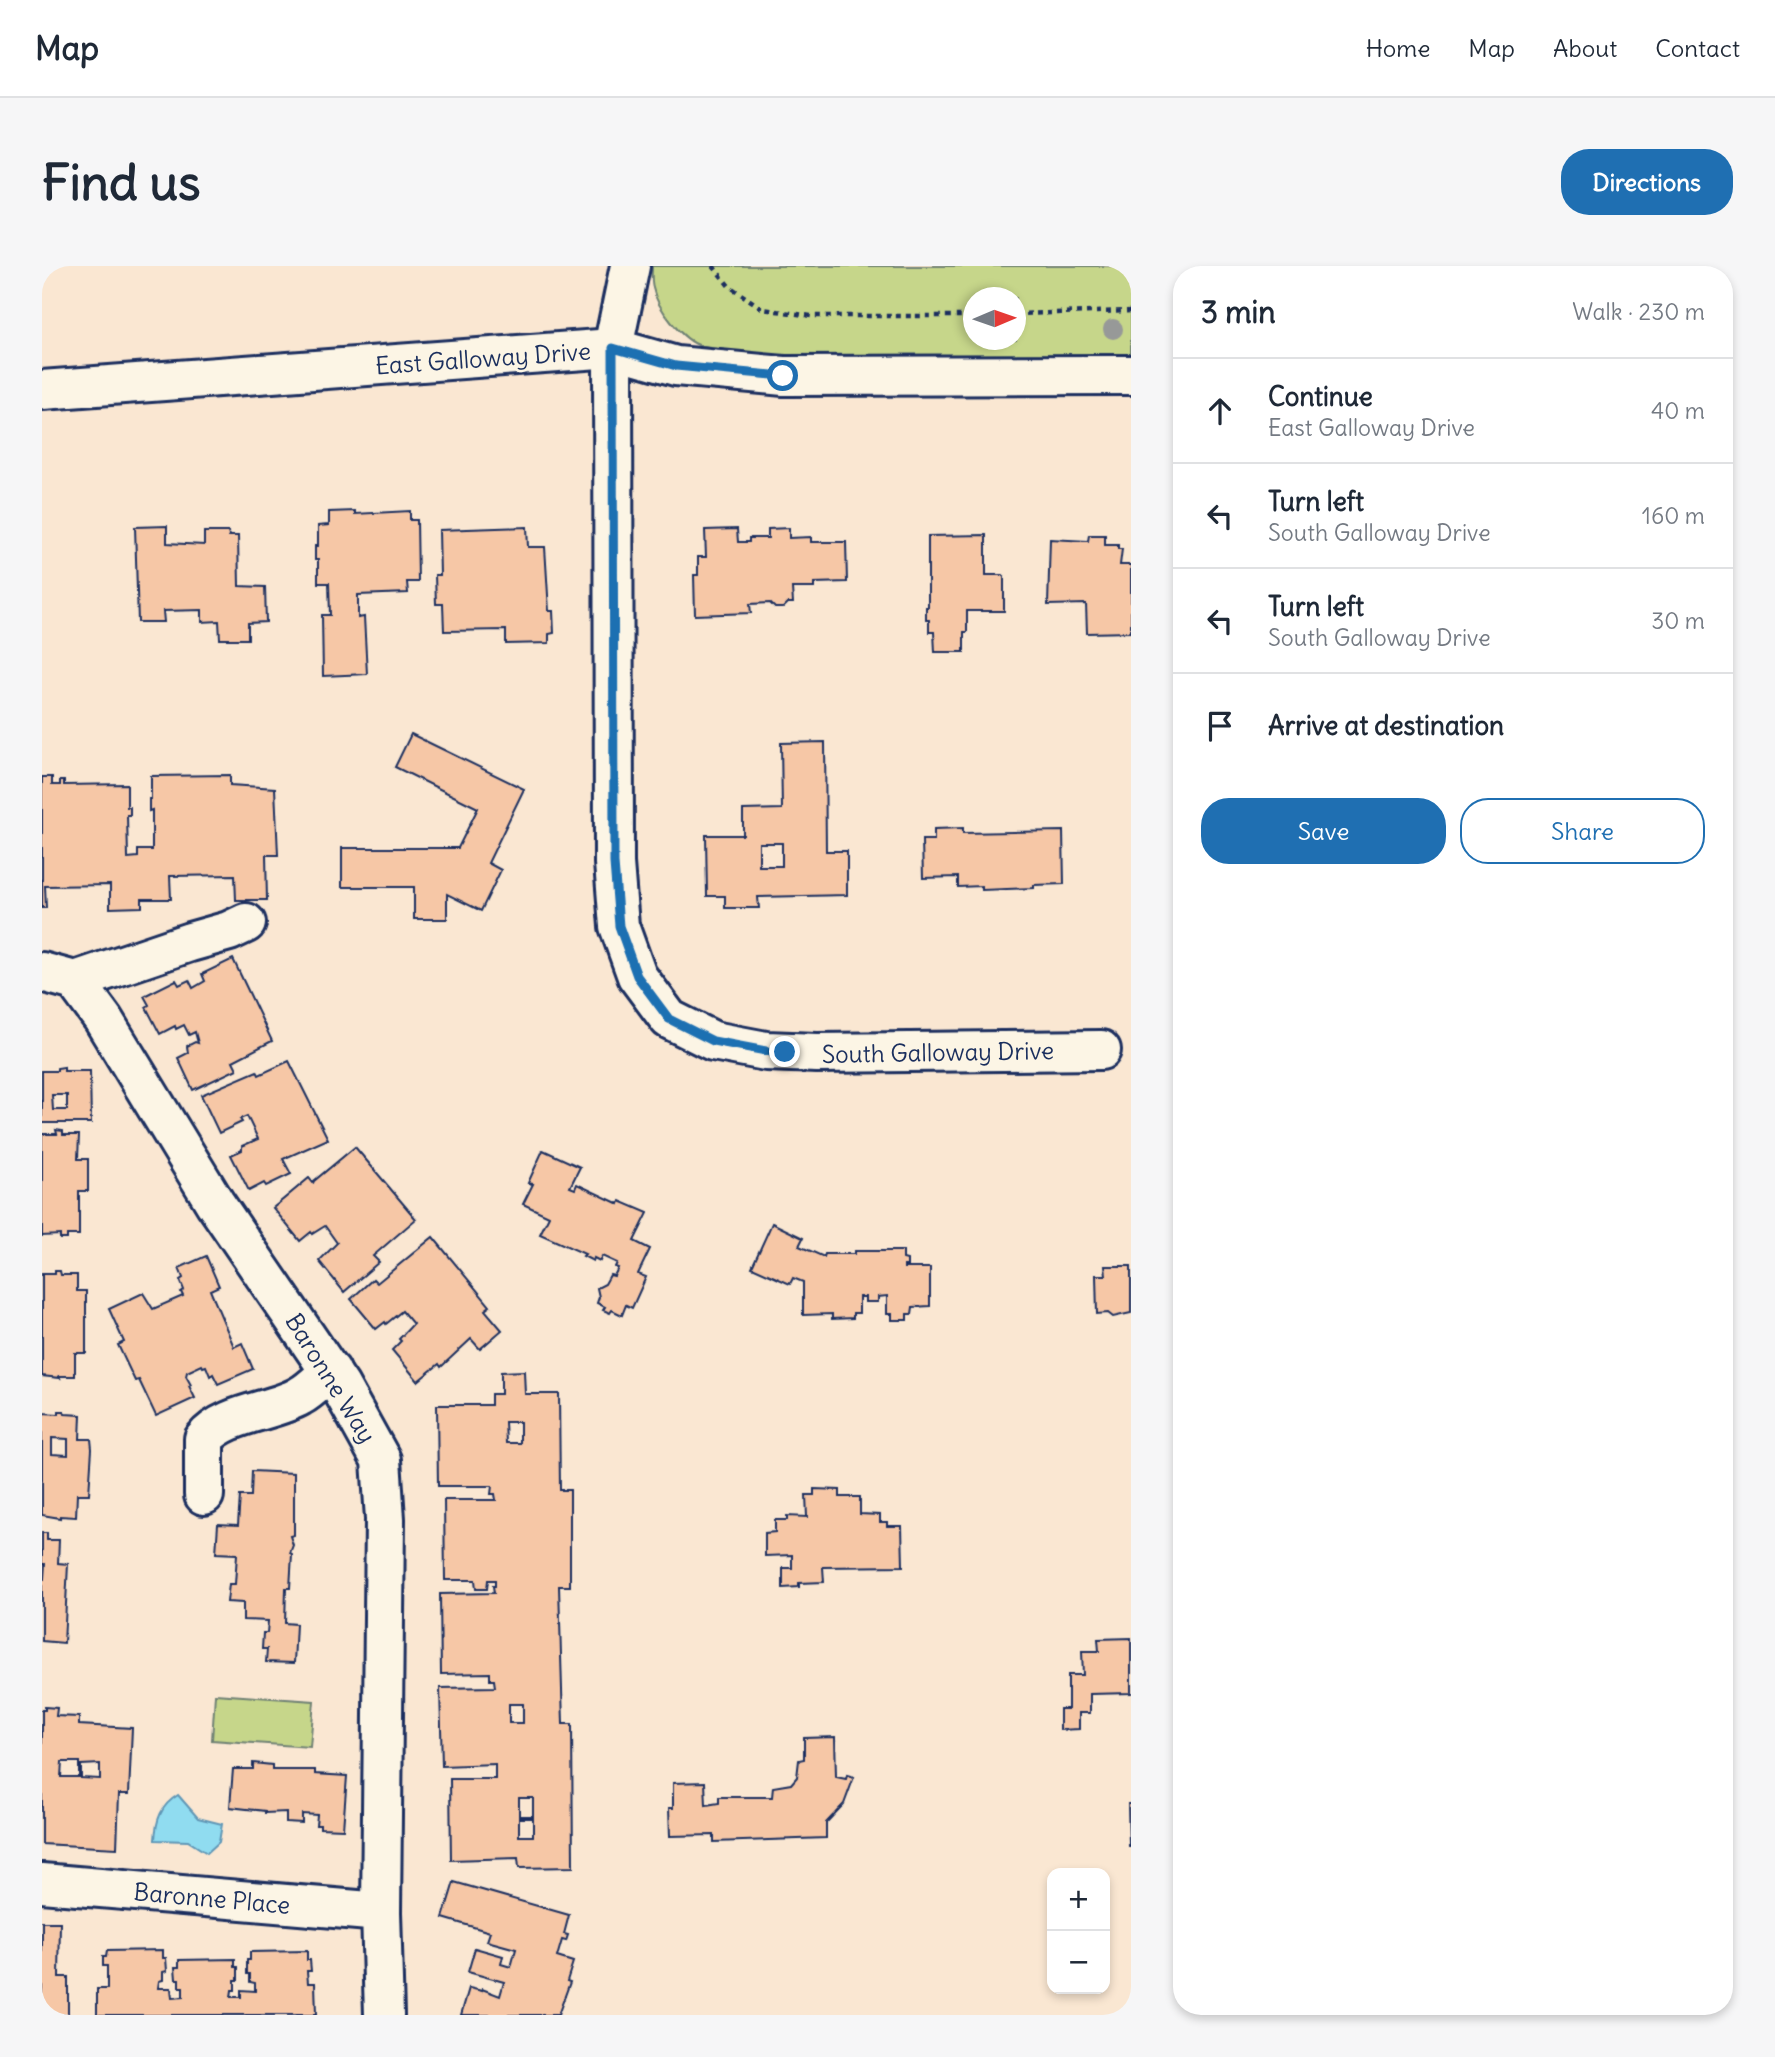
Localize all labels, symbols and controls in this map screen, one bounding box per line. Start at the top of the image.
text: Map [35,27,99,69]
text: Home [1366,33,1430,63]
text: Map [1468,33,1515,63]
text: About [1553,33,1617,63]
text: Contact [1655,33,1740,63]
button: Directions [1561,149,1733,215]
text: Find us [42,152,200,213]
north arrow [963,287,1026,350]
text: 3 min [1201,293,1276,331]
text: Walk · 230 m [1572,297,1705,326]
street label: East Galloway Drive [374,336,592,380]
route start [767,360,798,391]
text: Continue [1268,380,1373,413]
icon: ahead [1201,392,1239,430]
text: 40 m [1651,396,1705,425]
text: East Galloway Drive [1268,413,1475,442]
text: Turn left [1268,485,1364,518]
icon: left [1201,497,1239,535]
text: 160 m [1642,501,1705,530]
text: South Galloway Drive [1268,518,1491,547]
text: Turn left [1268,590,1364,623]
icon: left [1201,602,1239,640]
text: 30 m [1651,606,1705,635]
text: South Galloway Drive [1268,623,1491,652]
icon: arrive [1201,707,1239,745]
text: Arrive at destination [1268,709,1504,742]
button: Save [1201,798,1446,864]
button: Share [1460,798,1705,864]
street label: South Galloway Drive [822,1035,1054,1069]
route end [769,1036,800,1067]
street label: Baronne Way [279,1308,383,1448]
map controls [1047,1868,1110,1994]
button: + [1047,1868,1110,1931]
street label: Baronne Place [132,1876,292,1920]
button: − [1047,1931,1110,1994]

